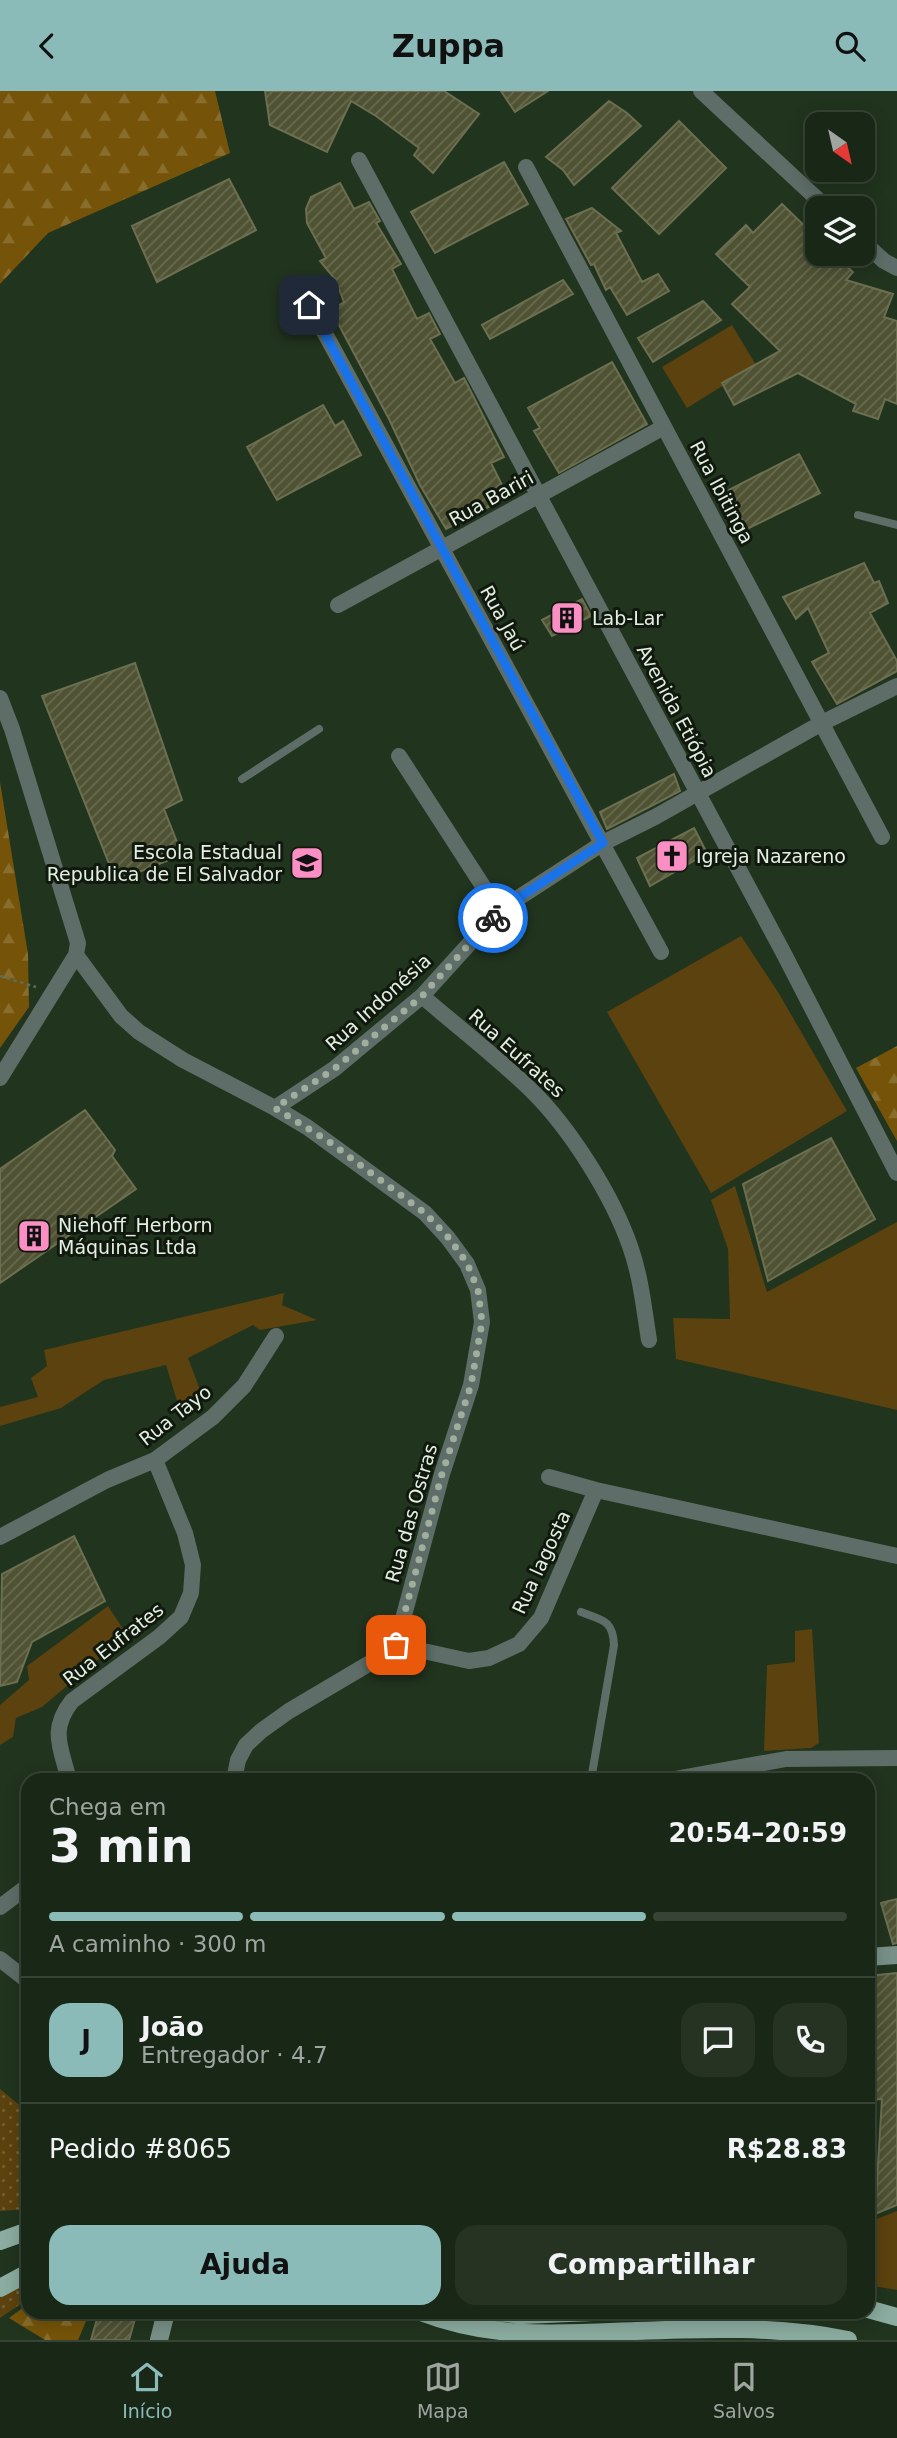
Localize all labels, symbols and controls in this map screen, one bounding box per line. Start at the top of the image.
icon: back [28,27,66,65]
text: Zuppa [392,27,505,65]
icon: search [831,27,869,65]
north arrow [805,112,875,182]
map controls [805,112,875,266]
button: layers [805,196,875,266]
pin [279,275,339,335]
icon: home [290,286,328,324]
street label: Rua Ibitinga [686,437,758,547]
street label: Rua Bariri [445,466,537,530]
street label: Rua Jaú [476,581,530,655]
building icon: Lab-Lar [548,599,586,637]
place label: Lab-Lar [592,607,663,629]
street label: Avenida Etiópia [633,641,721,781]
church icon: Igreja Nazareno [653,837,691,875]
place label: Escola Estadual Republica de El Salvador [47,841,282,885]
school or university icon: Escola Estadual Republica de El Salvador [288,844,326,882]
place label: Igreja Nazareno [696,845,846,867]
courier [458,883,528,953]
icon: bike [474,899,512,937]
street label: Rua Indonésia [321,949,435,1055]
street label: Rua Eufrates [465,1004,569,1102]
place label: Niehoff_Herborn Máquinas Ltda [58,1214,212,1258]
building icon: Niehoff_Herborn Máquinas Ltda [15,1217,53,1255]
street label: Rua Tayo [135,1380,215,1450]
street label: Rua das Ostras [381,1441,441,1585]
street label: Rua lagosta [507,1507,575,1617]
street label: Rua Eufrates [58,1598,168,1690]
pin [366,1615,426,1675]
icon: bag [377,1626,415,1664]
text: Chega em [49,1794,166,1820]
text: 20:54–20:59 [668,1818,847,1848]
text: 3 min [49,1819,193,1873]
text: A caminho · 300 m [49,1931,266,1957]
button: chat [681,2003,755,2077]
button: phone [773,2003,847,2077]
text: João [141,2012,204,2042]
text: J [81,2025,91,2055]
text: Entregador · 4.7 [141,2042,328,2068]
text: Pedido #8065 [49,2134,232,2164]
text: R$28.83 [727,2134,847,2164]
button: Ajuda [49,2225,441,2305]
button: Compartilhar [455,2225,847,2305]
tab: Início [122,2358,172,2422]
tab: Mapa [417,2358,469,2422]
tab: Salvos [713,2358,775,2422]

